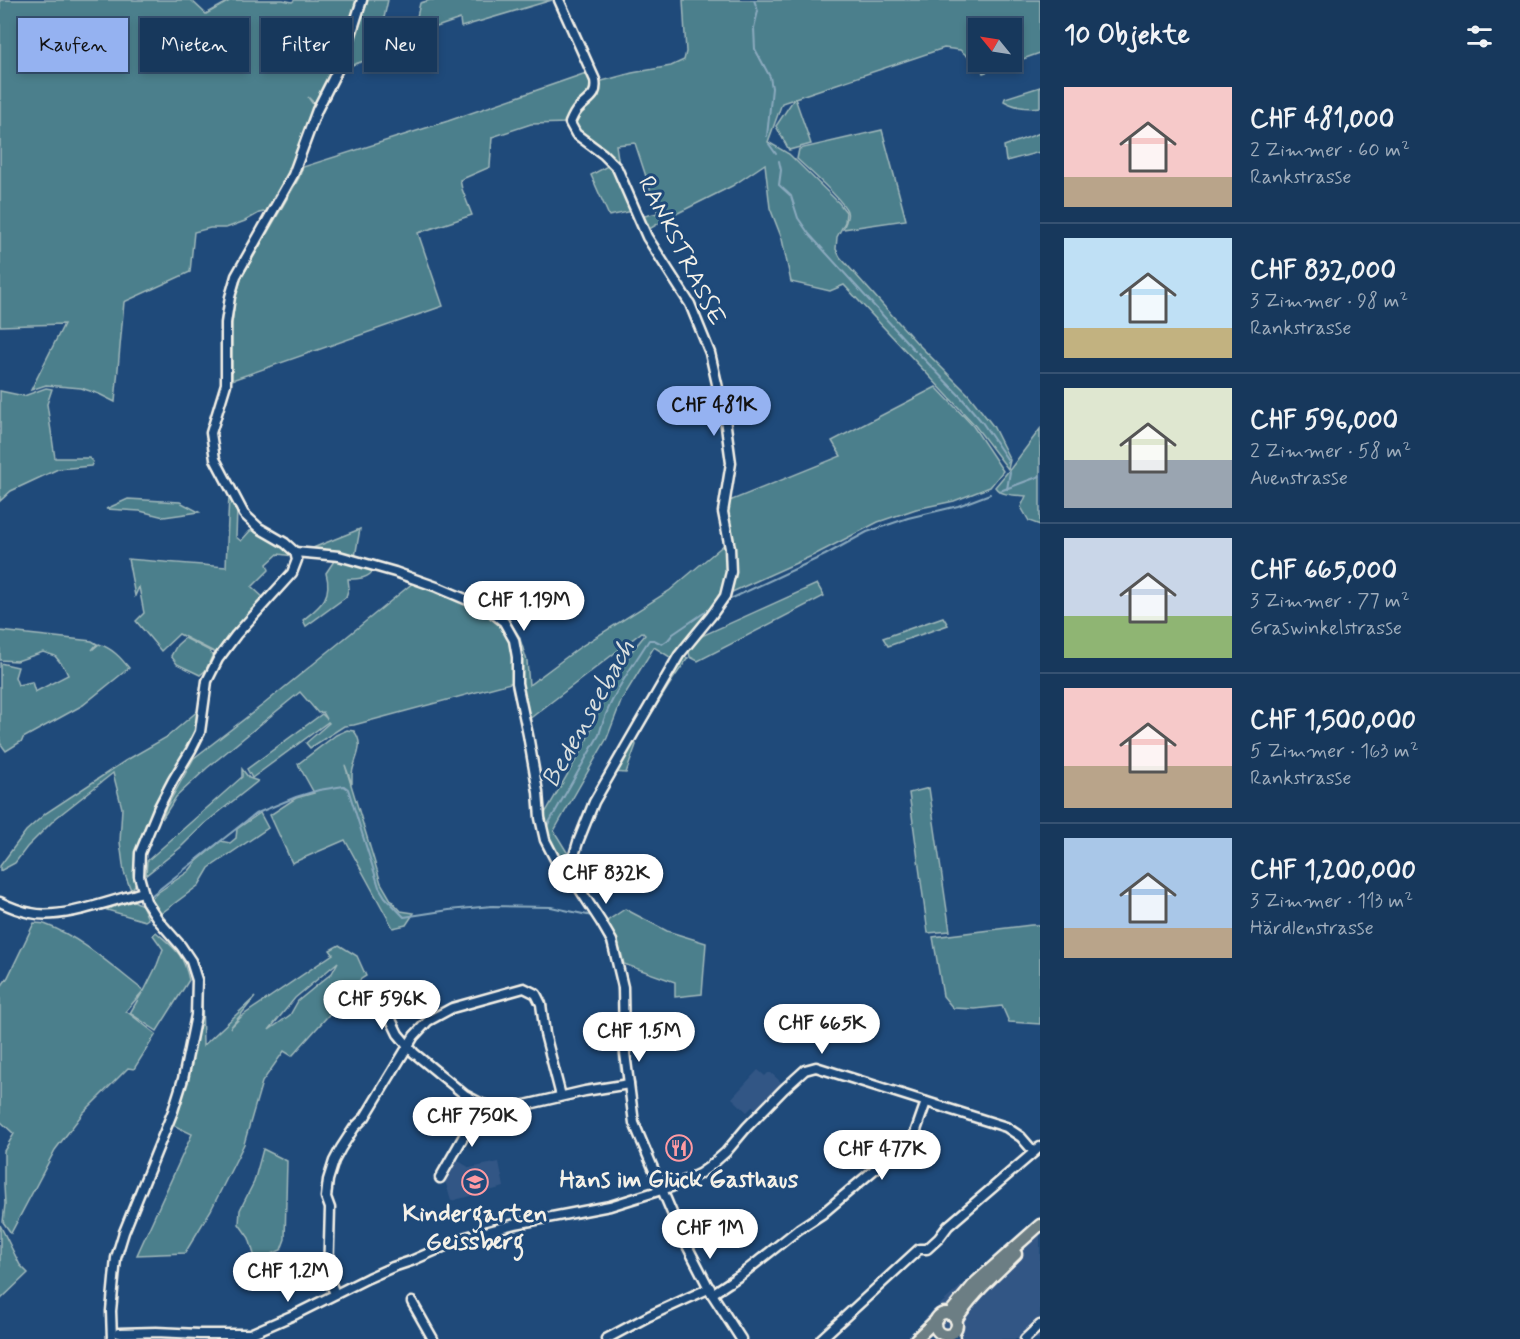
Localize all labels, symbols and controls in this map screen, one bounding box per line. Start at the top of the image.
chip: Kaufen [18,18,128,72]
chip: Mieten [140,18,249,72]
chip: Filter [261,18,352,72]
chip: Neu [364,18,437,72]
north arrow [968,18,1022,72]
map controls [968,18,1022,72]
text: 10 Objekte [1064,19,1190,53]
icon: filters [1463,20,1496,53]
text: CHF 481,000 [1250,103,1394,137]
icon: home [1112,111,1184,183]
text: 2 Zimmer · 60 m² [1250,137,1410,164]
text: Rankstrasse [1250,164,1352,191]
street label: RANKSTRASSE [630,171,732,331]
text: CHF 832,000 [1250,254,1396,288]
icon: home [1112,262,1184,334]
text: 3 Zimmer · 98 m² [1250,288,1408,315]
text: Rankstrasse [1250,315,1352,342]
pin: CHF 481K [652,386,776,437]
text: CHF 481K [671,392,757,419]
text: CHF 596,000 [1250,404,1398,438]
icon: home [1112,412,1184,484]
text: 2 Zimmer · 58 m² [1250,438,1411,465]
text: Auenstrasse [1250,465,1348,492]
text: CHF 665,000 [1250,554,1397,588]
icon: home [1112,562,1184,634]
pin: CHF 1.19M [455,581,593,632]
text: CHF 1.19M [477,587,571,614]
text: 3 Zimmer · 77 m² [1250,588,1410,615]
text: Graswinkelstrasse [1250,615,1402,642]
water label: Bedenseebach [534,634,644,794]
text: CHF 1,500,000 [1250,704,1416,738]
icon: home [1112,712,1184,784]
text: 5 Zimmer · 163 m² [1250,738,1419,765]
text: Rankstrasse [1250,765,1352,792]
pin: CHF 832K [544,854,668,905]
text: CHF 1,200,000 [1250,854,1416,888]
text: CHF 832K [562,860,650,887]
icon: home [1112,862,1184,934]
text: 3 Zimmer · 113 m² [1250,888,1413,915]
text: Härdlenstrasse [1250,915,1374,942]
pin: CHF 596K [320,980,444,1031]
text: CHF 596K [337,986,427,1013]
pin: CHF 665K [760,1004,884,1055]
text: CHF 665K [778,1010,866,1037]
pin: CHF 1.5M [577,1012,701,1063]
text: CHF 1.5M [597,1018,681,1045]
pin: CHF 750K [410,1097,534,1148]
text: CHF 750K [427,1103,517,1130]
pin: CHF 477K [820,1130,944,1181]
restaurant icon: Hans im Glück Gasthaus [664,1133,694,1163]
text: CHF 477K [838,1136,926,1163]
place label: Hans im Glück Gasthaus [559,1165,799,1196]
school or university icon: Kindergarten Geissberg [460,1167,490,1197]
place label: Kindergarten Geissberg [402,1199,548,1261]
pin: CHF 1M [661,1209,759,1260]
text: CHF 1M [676,1215,744,1242]
pin: CHF 1.2M [226,1252,350,1303]
text: CHF 1.2M [247,1258,329,1285]

